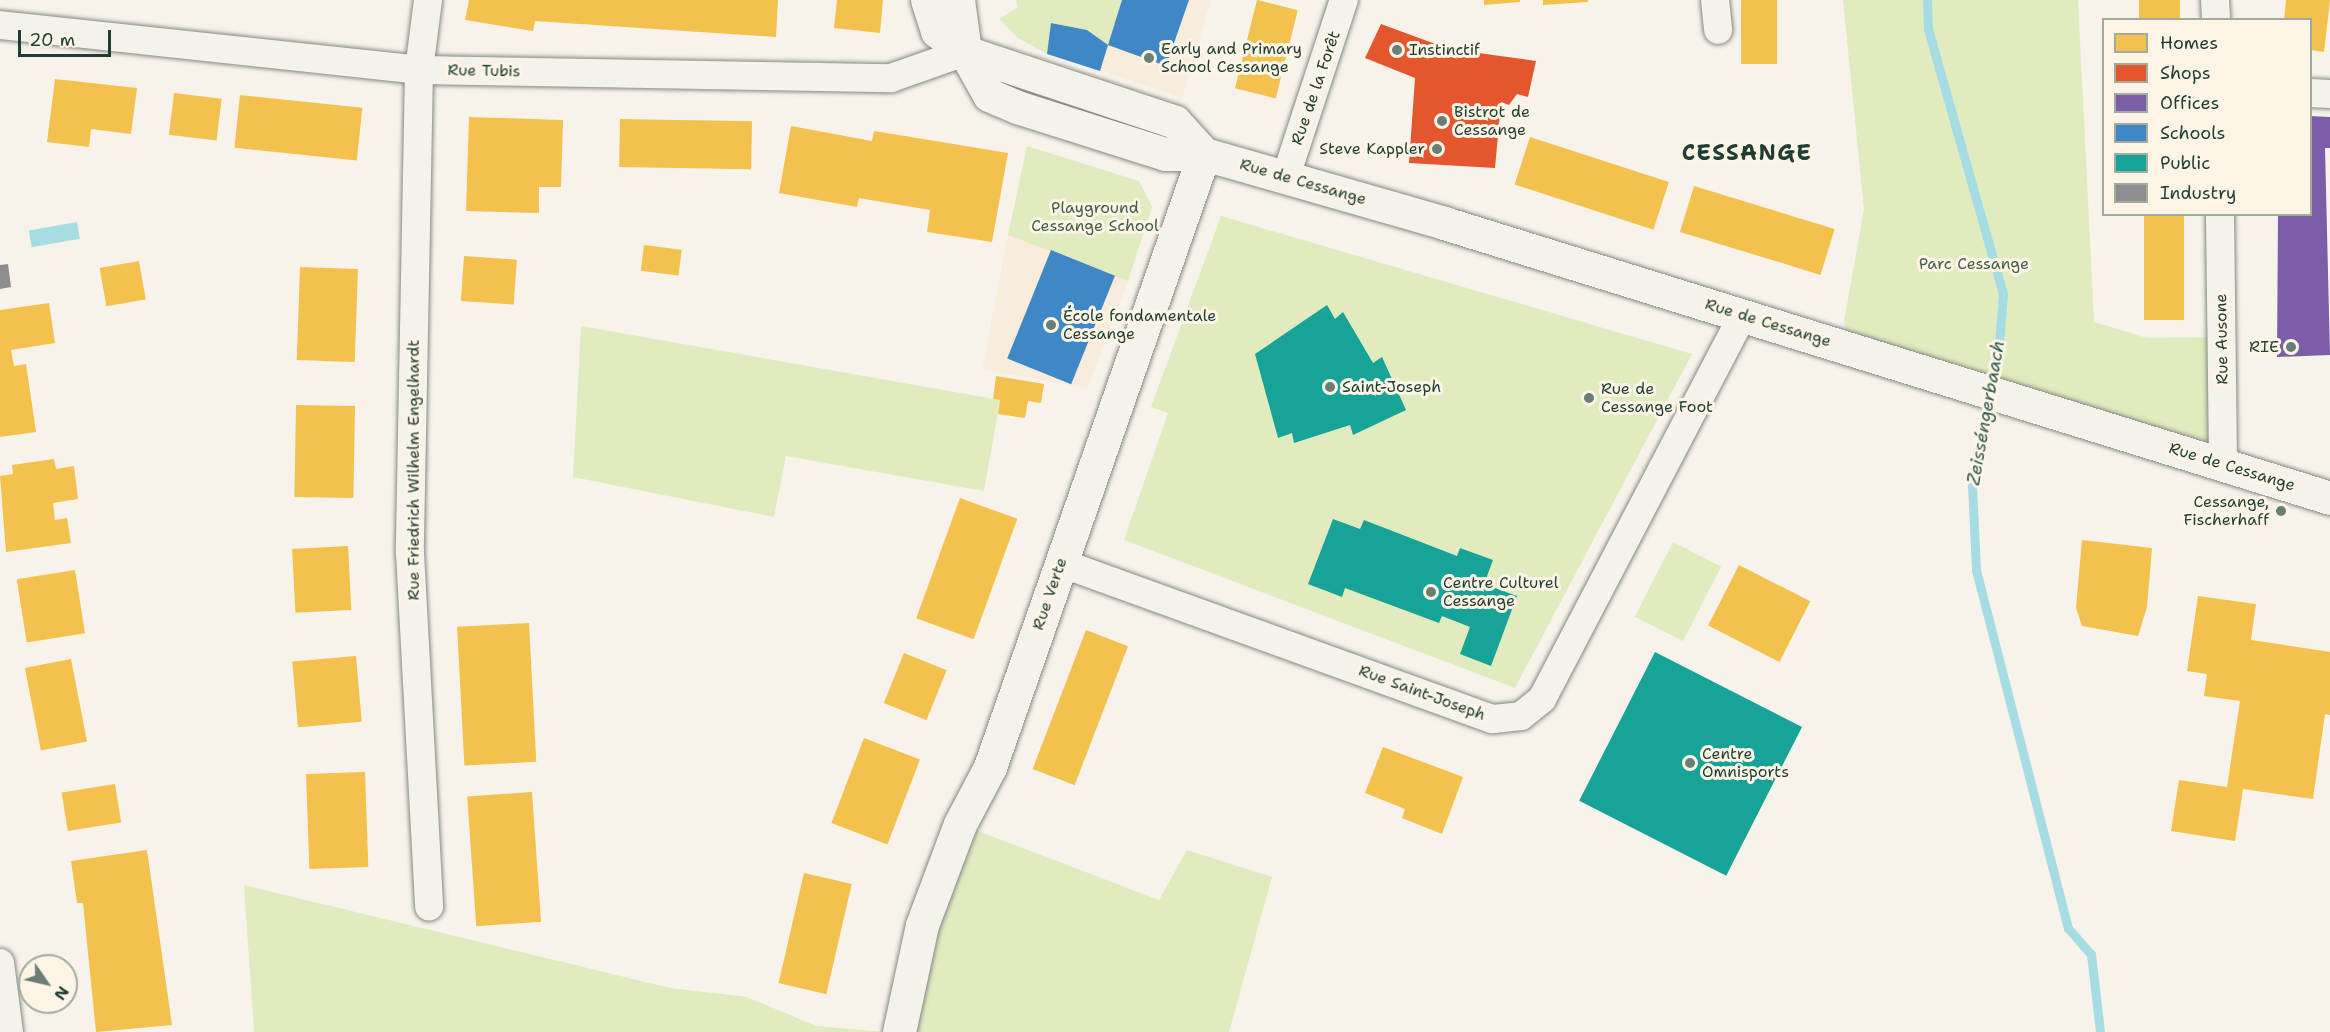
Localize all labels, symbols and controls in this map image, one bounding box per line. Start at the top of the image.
scale bar [21,18,114,56]
legend [2102,18,2312,216]
text: 20 m [29,28,75,52]
street label: Rue de la Forêt [1287,28,1345,148]
text: Homes [2160,31,2218,55]
place label: Early and Primary School Cessange [1161,39,1302,77]
place label: Instinctif [1409,40,1480,60]
marker: Instinctif [1390,43,1404,57]
marker: Early and Primary School Cessange [1142,51,1156,65]
street label: Rue Tubis [447,61,521,81]
text: Shops [2160,61,2211,85]
text: Offices [2160,91,2219,115]
place label: Bistrot de Cessange [1454,102,1530,140]
marker: Bistrot de Cessange [1435,114,1449,128]
text: Schools [2160,121,2226,145]
place label: Steve Kappler [1319,139,1425,159]
district label: CESSANGE [1682,140,1812,166]
marker: Steve Kappler [1430,142,1444,156]
text: Public [2160,151,2210,175]
street label: Rue de Cessange [1237,155,1369,209]
text: Industry [2160,181,2236,205]
park label: Playground Cessange School [1031,198,1159,236]
park label: Parc Cessange [1919,254,2029,274]
street label: Rue Ausone [2212,293,2232,385]
street label: Rue de Cessange [1703,295,1833,351]
place label: École fondamentale Cessange [1063,306,1216,344]
marker: École fondamentale Cessange [1044,318,1058,332]
place label: RIE [2249,337,2279,357]
water label: Zeisséngerbaach [1963,339,2009,487]
street label: Rue Friedrich Wilhelm Engelhardt [404,340,424,600]
marker: RIE [2284,340,2298,354]
place label: Saint-Joseph [1342,377,1441,397]
place label: Rue de Cessange Foot [1601,379,1713,417]
marker: Saint-Joseph [1323,380,1337,394]
marker: Rue de Cessange Foot [1582,391,1596,405]
street label: Rue de Cessange [2167,439,2297,495]
place label: Cessange, Fischerhaff [2184,492,2269,530]
marker: Cessange, Fischerhaff [2274,504,2288,518]
street label: Rue Verte [1029,555,1071,633]
place label: Centre Culturel Cessange [1443,573,1559,611]
marker: Centre Culturel Cessange [1424,585,1438,599]
street label: Rue Saint-Joseph [1356,661,1488,725]
place label: Centre Omnisports [1702,744,1789,782]
marker: Centre Omnisports [1683,756,1697,770]
north arrow [18,954,78,1014]
text: N [49,982,74,1004]

